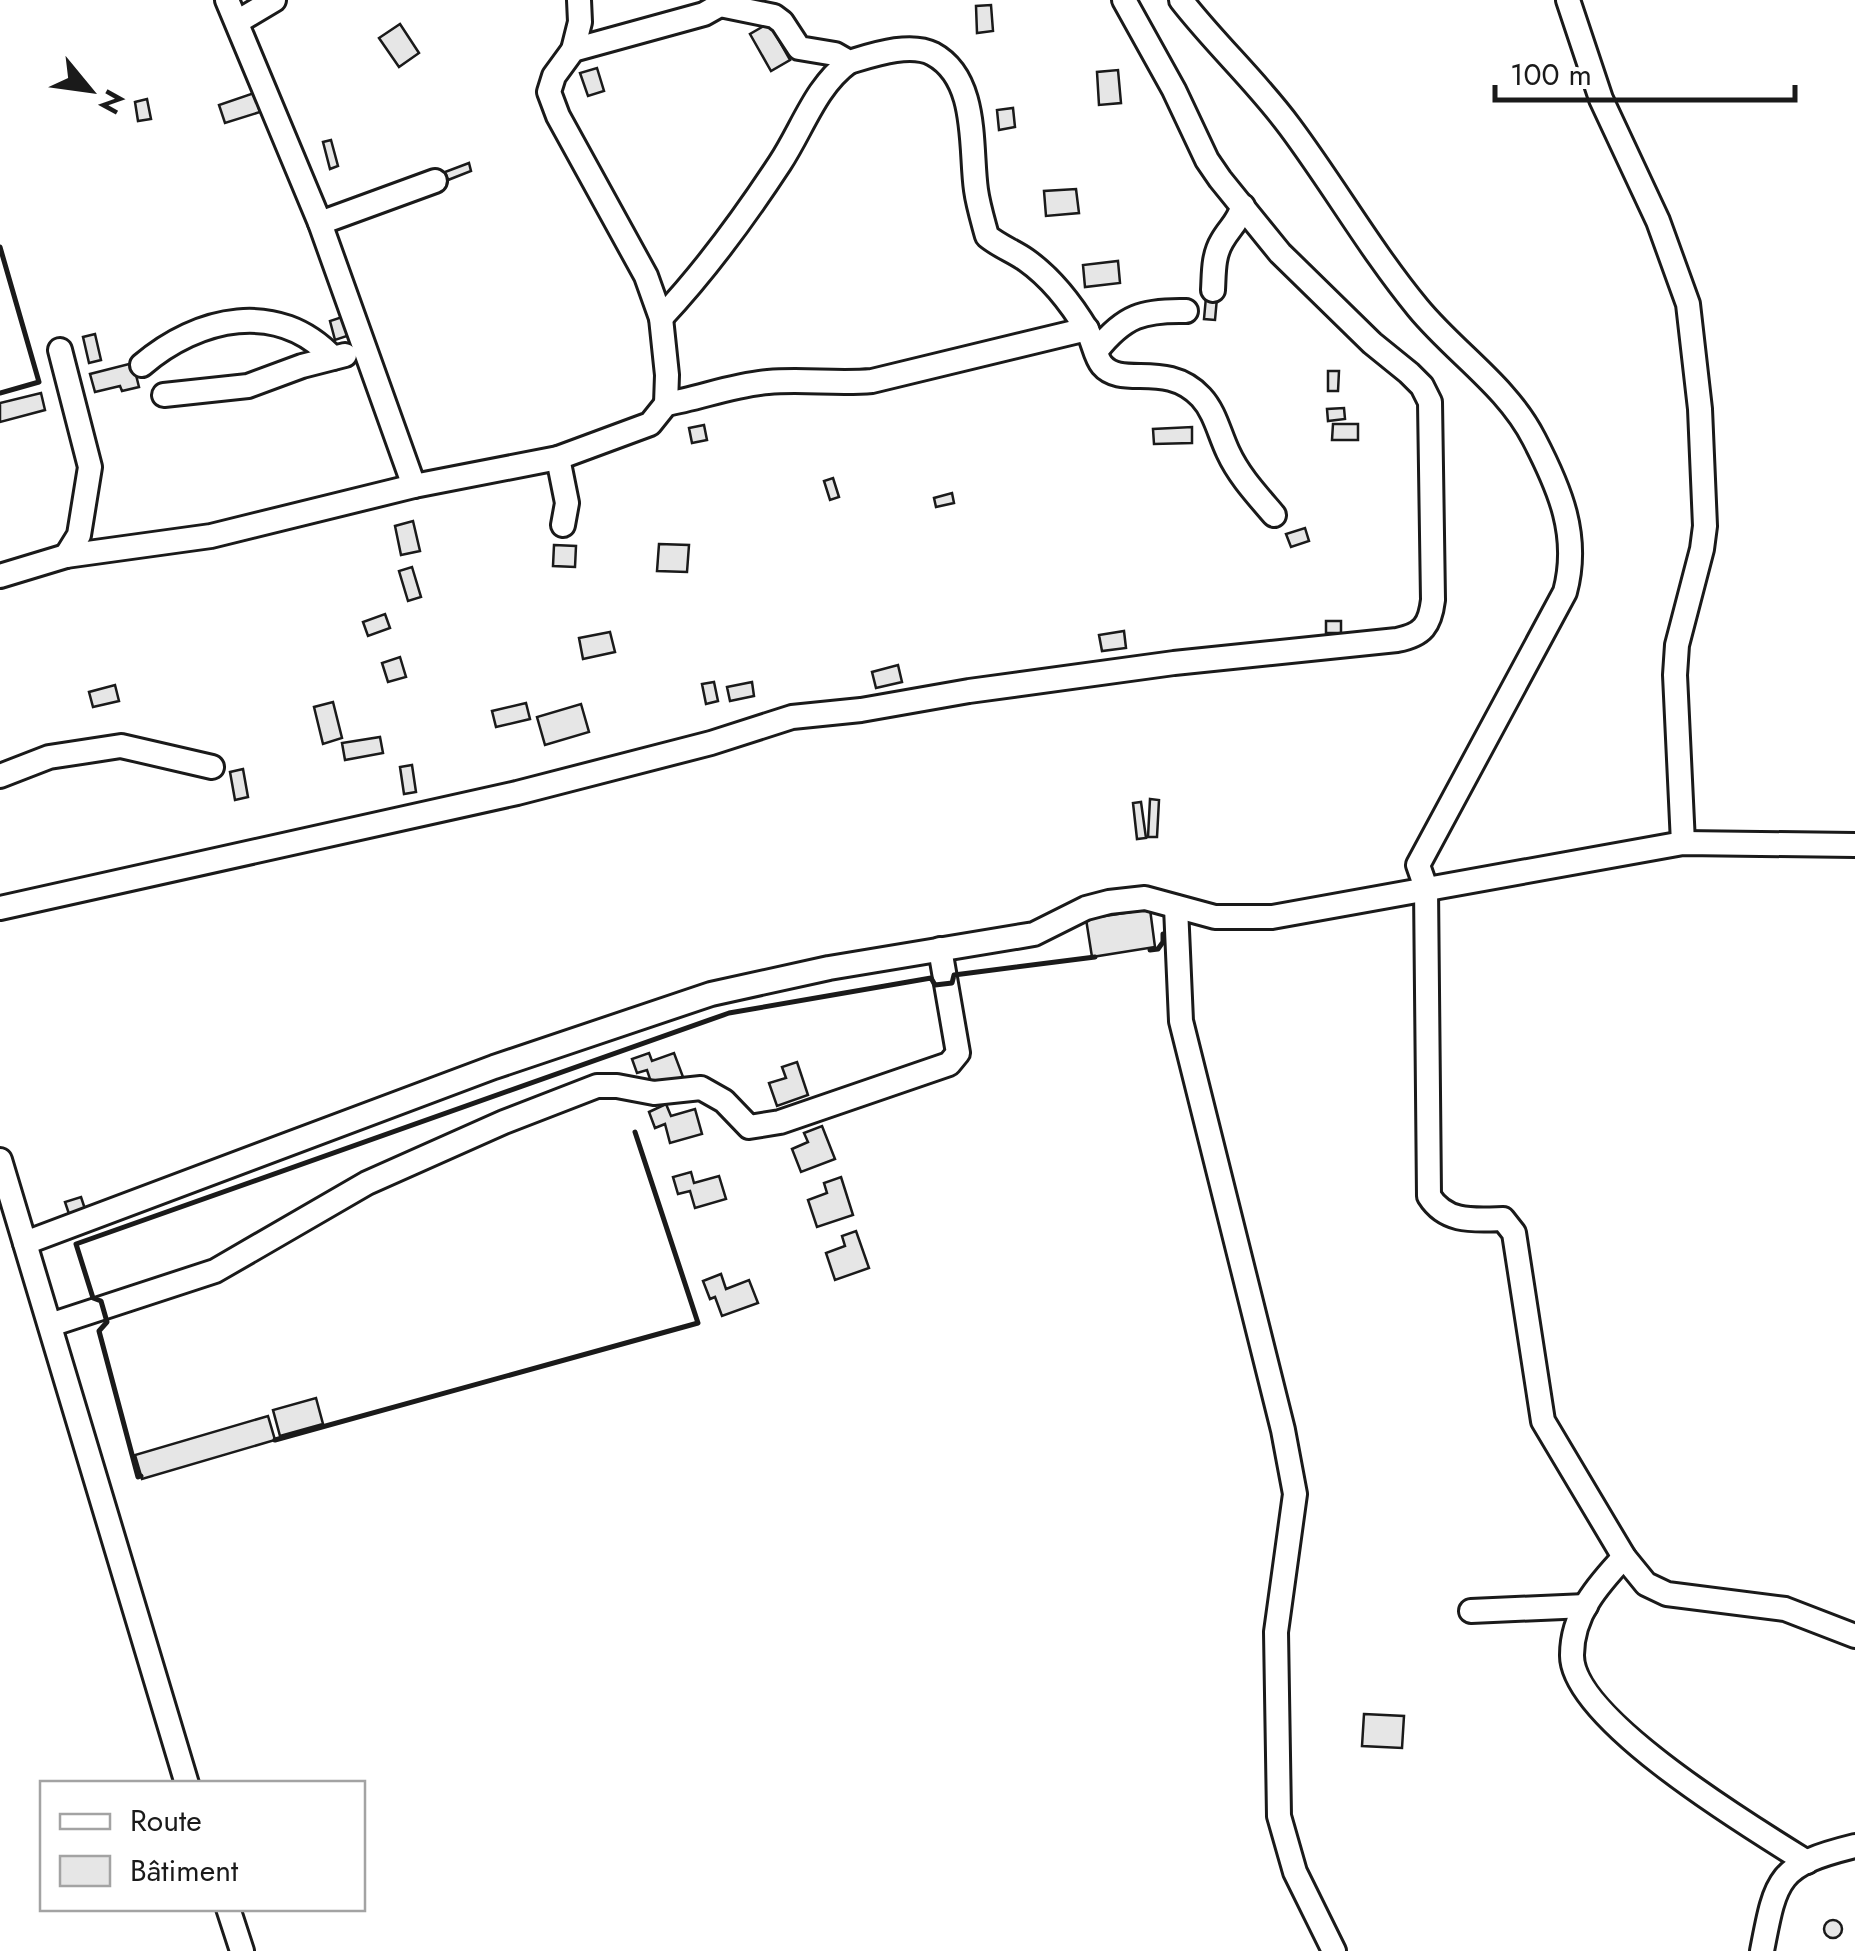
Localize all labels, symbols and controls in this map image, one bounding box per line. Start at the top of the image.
north arrow [40,40,140,140]
scale bar [1495,40,1795,102]
text: 100 m [1510,53,1592,96]
text: N [88,82,135,122]
legend [40,1781,365,1911]
text: Route [130,1799,202,1842]
text: Bâtiment [130,1849,239,1892]

